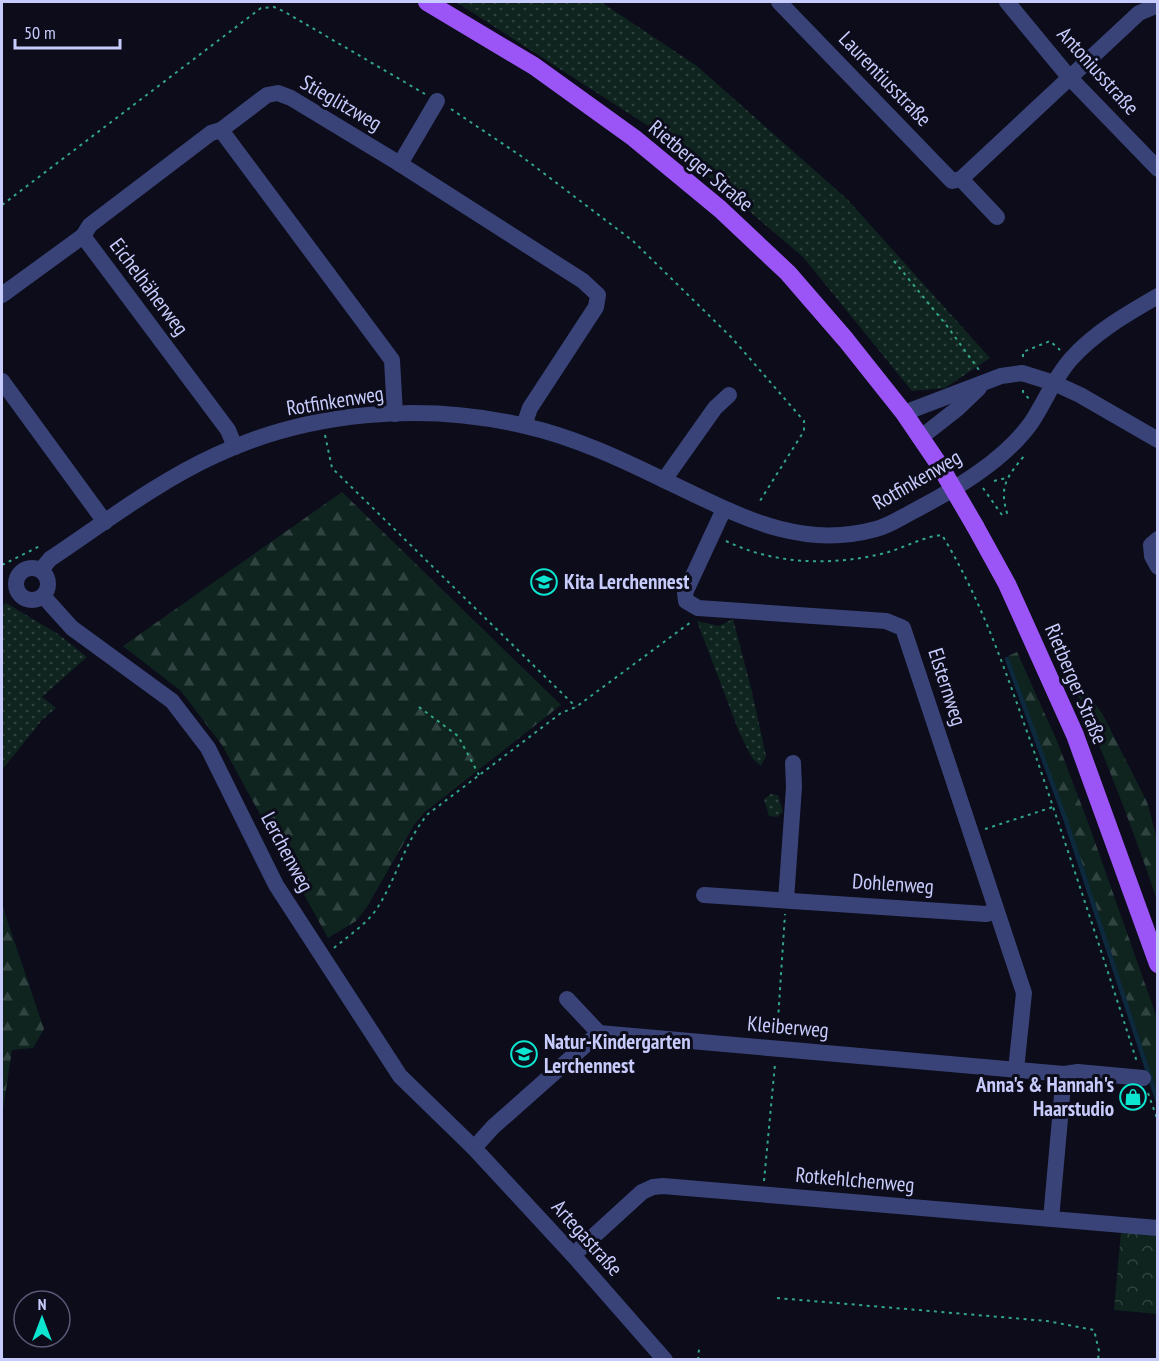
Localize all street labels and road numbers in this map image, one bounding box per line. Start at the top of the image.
street label: Antoniusstraße [1052,21,1145,120]
street label: Laurentiusstraße [833,25,937,132]
street label: Stieglitzweg [296,69,387,137]
street label: Rietberger Straße [643,114,759,217]
street label: Eichelhäherweg [104,233,195,341]
street label: Rotfinkenweg [284,379,385,422]
street label: Rotfinkenweg [868,443,966,516]
street label: Rietberger Straße [1039,619,1114,748]
street label: Elsternweg [922,645,973,729]
street label: Lerchenweg [255,807,320,896]
street label: Dohlenweg [851,867,935,900]
street label: Kleiberweg [746,1009,830,1044]
street label: Rotkehlchenweg [794,1161,916,1198]
street label: Artegastraße [546,1194,629,1282]

